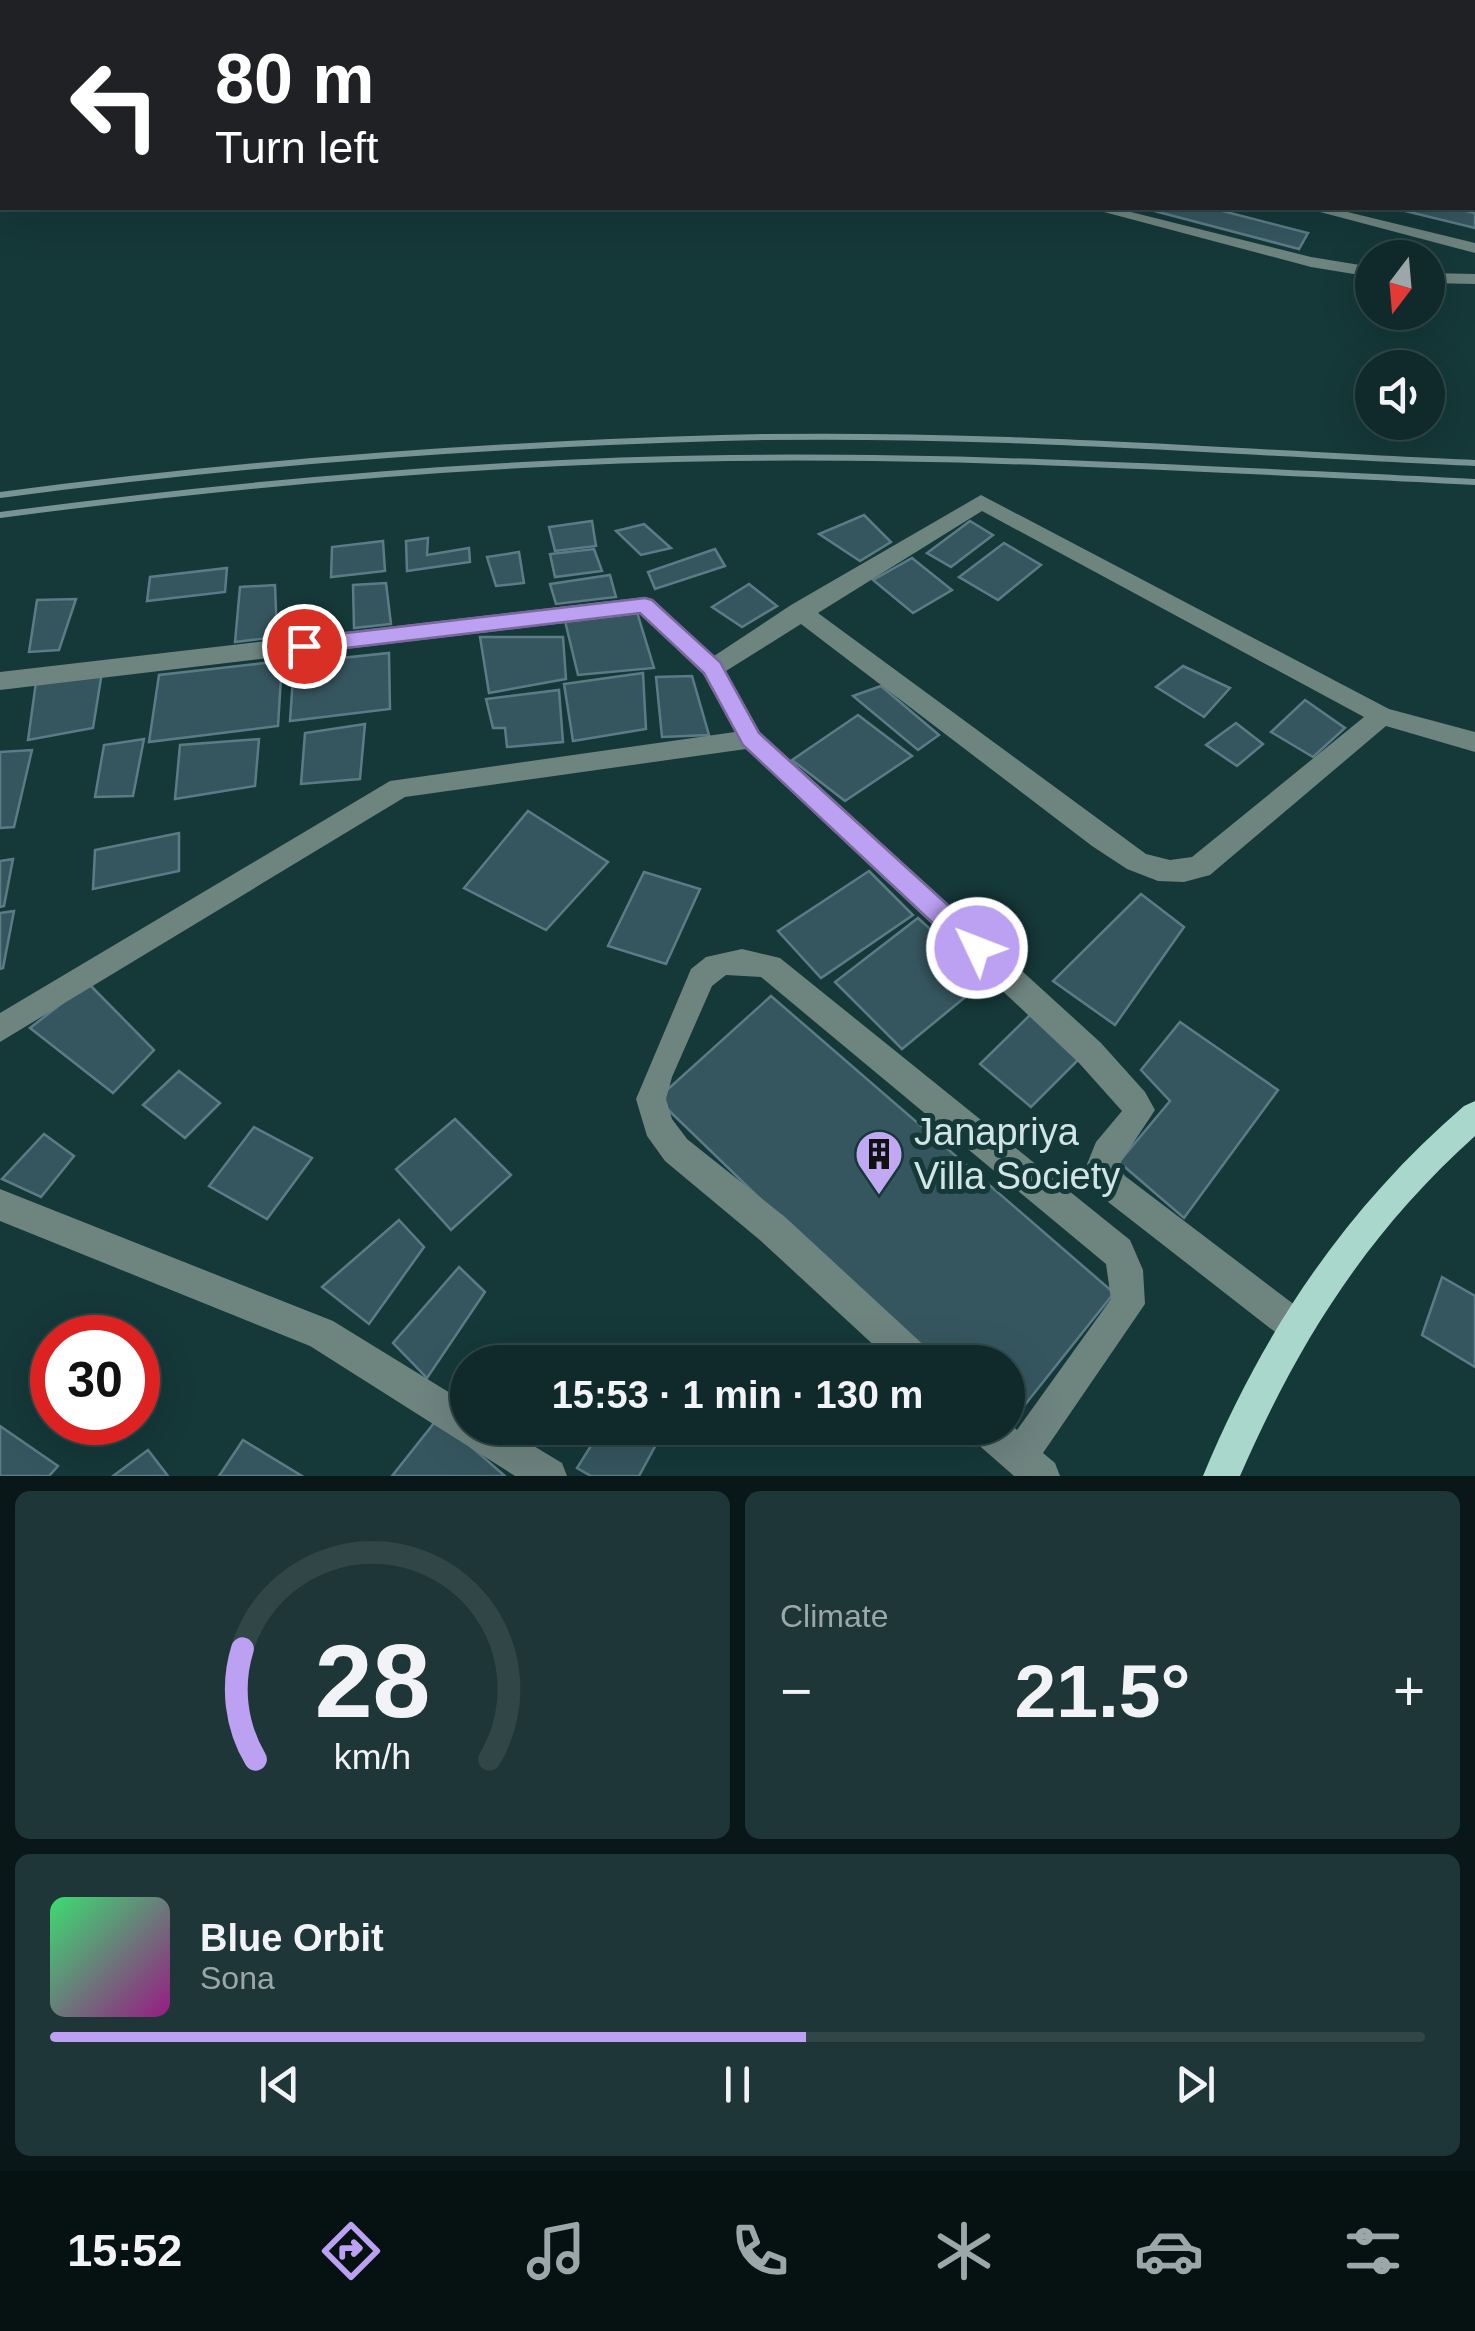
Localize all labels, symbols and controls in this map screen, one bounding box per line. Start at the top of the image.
icon: left [50,40,180,170]
text: 80 m [215,40,375,118]
text: Turn left [215,122,378,173]
north arrow [1355,240,1445,330]
map controls [1355,240,1445,440]
button: sound [1355,350,1445,440]
pin [262,604,347,689]
icon: arrive [277,619,332,674]
position arrow [925,896,1029,1000]
place label: Janapriya Villa Society [914,1111,1120,1197]
building icon: Janapriya Villa Society [853,1128,905,1196]
speed limit sign: 30 [30,1315,160,1445]
text: 15:53 · 1 min · 130 m [552,1374,923,1416]
text: Climate [780,1598,888,1634]
text: 28 [315,1623,430,1739]
text: 21.5° [1015,1649,1190,1733]
text: − [780,1660,812,1722]
text: + [1393,1660,1425,1722]
text: km/h [334,1737,411,1777]
text: Blue Orbit [200,1917,384,1959]
text: Sona [200,1960,275,1996]
icon: previous [252,2057,307,2112]
icon: pause [710,2057,765,2112]
icon: next [1168,2057,1223,2112]
icon: directions [316,2216,386,2286]
icon: music [521,2216,591,2286]
icon: phone [725,2216,795,2286]
icon: climate [929,2216,999,2286]
icon: car [1134,2216,1204,2286]
icon: filters [1338,2216,1408,2286]
text: 15:52 [67,2225,182,2276]

